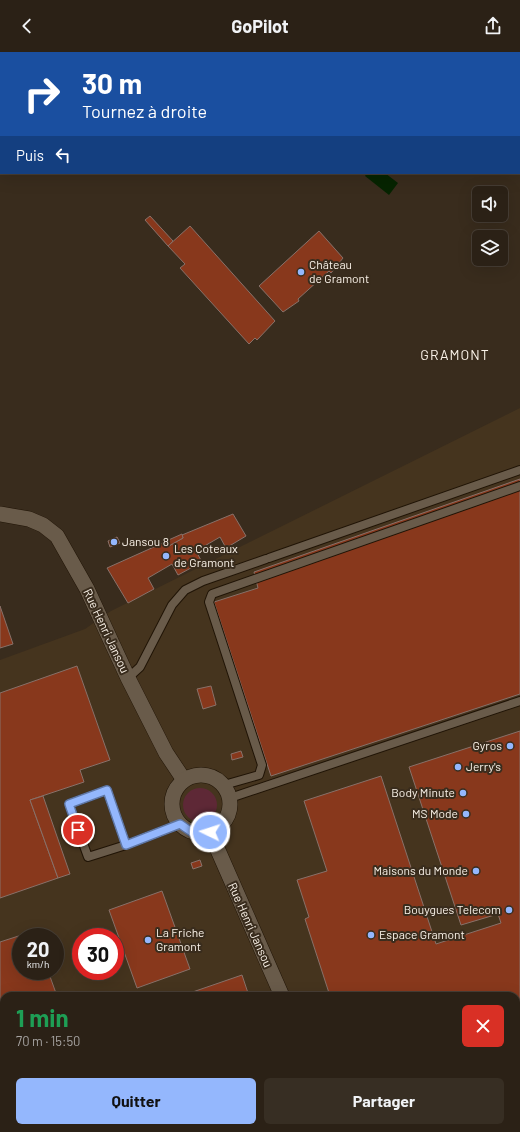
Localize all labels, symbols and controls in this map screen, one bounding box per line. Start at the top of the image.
icon: back [16,15,38,37]
text: GoPilot [231,15,289,37]
icon: share [482,15,504,37]
text: 30 m [82,66,142,100]
icon: right [16,68,68,120]
text: Tournez à droite [82,100,207,122]
icon: left [52,144,74,166]
text: Puis [16,146,44,164]
map controls [472,186,508,266]
button: sound [472,186,508,222]
button: layers [472,230,508,266]
place label: Château de Gramont [309,257,369,285]
marker: Château de Gramont [296,267,306,277]
district label: GRAMONT [420,346,490,363]
place label: Jansou 8 [122,534,169,548]
marker: Jansou 8 [109,537,119,547]
place label: Les Coteaux de Gramont [174,541,238,569]
marker: Les Coteaux de Gramont [161,551,171,561]
street label: Rue Henri Jansou [81,586,133,675]
place label: Gyros [472,738,502,752]
marker: Gyros [505,741,515,751]
place label: Jerry's [466,759,501,773]
marker: Jerry's [453,762,463,772]
place label: Body Minute [391,785,455,799]
marker: Body Minute [458,788,468,798]
place label: MS Mode [412,806,458,820]
marker: MS Mode [461,809,471,819]
position arrow [189,811,231,853]
pin [61,813,95,847]
icon: arrive [67,819,89,841]
place label: Maisons du Monde [373,863,468,877]
marker: Maisons du Monde [471,866,481,876]
street label: Rue Henri Jansou [226,880,276,969]
place label: Bouygues Telecom [404,902,501,916]
marker: Bouygues Telecom [504,905,514,915]
place label: La Friche Gramont [156,925,204,953]
place label: Espace Gramont [379,927,465,941]
speed limit sign: 30 [72,928,124,980]
marker: Espace Gramont [366,930,376,940]
marker: La Friche Gramont [143,935,153,945]
text: 20 [27,937,49,961]
text: km/h [27,958,49,970]
text: 1 min [16,1003,69,1032]
button: close [462,1005,504,1047]
text: 70 m · 15:50 [16,1033,80,1049]
button: Quitter [16,1078,256,1124]
button: Partager [264,1078,504,1124]

